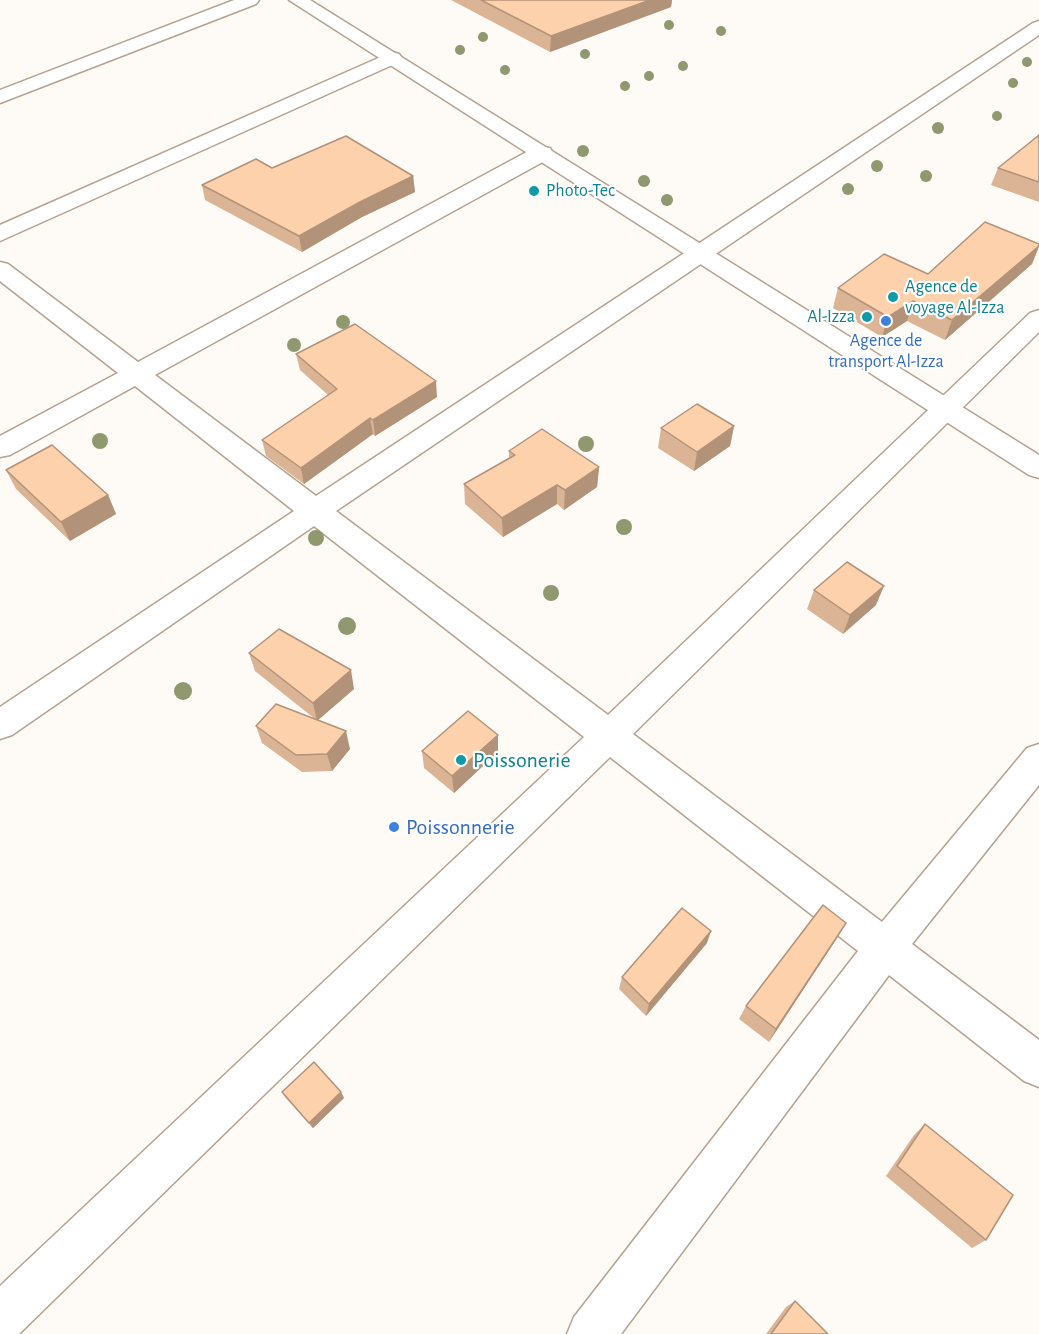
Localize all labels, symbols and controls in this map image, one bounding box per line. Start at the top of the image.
place label: Photo-Tec [546,180,615,202]
marker: Photo-Tec [527,184,541,198]
place label: Agence de voyage Al-Izza [905,276,1005,318]
marker: Agence de voyage Al-Izza [886,290,900,304]
place label: Al-Izza [807,306,855,328]
marker: Al-Izza [860,310,874,324]
marker: Agence de transport Al-Izza [879,314,893,328]
place label: Agence de transport Al-Izza [828,330,944,372]
place label: Poissonerie [473,747,571,773]
marker: Poissonerie [454,753,468,767]
place label: Poissonnerie [406,814,515,840]
marker: Poissonnerie [387,820,401,834]

